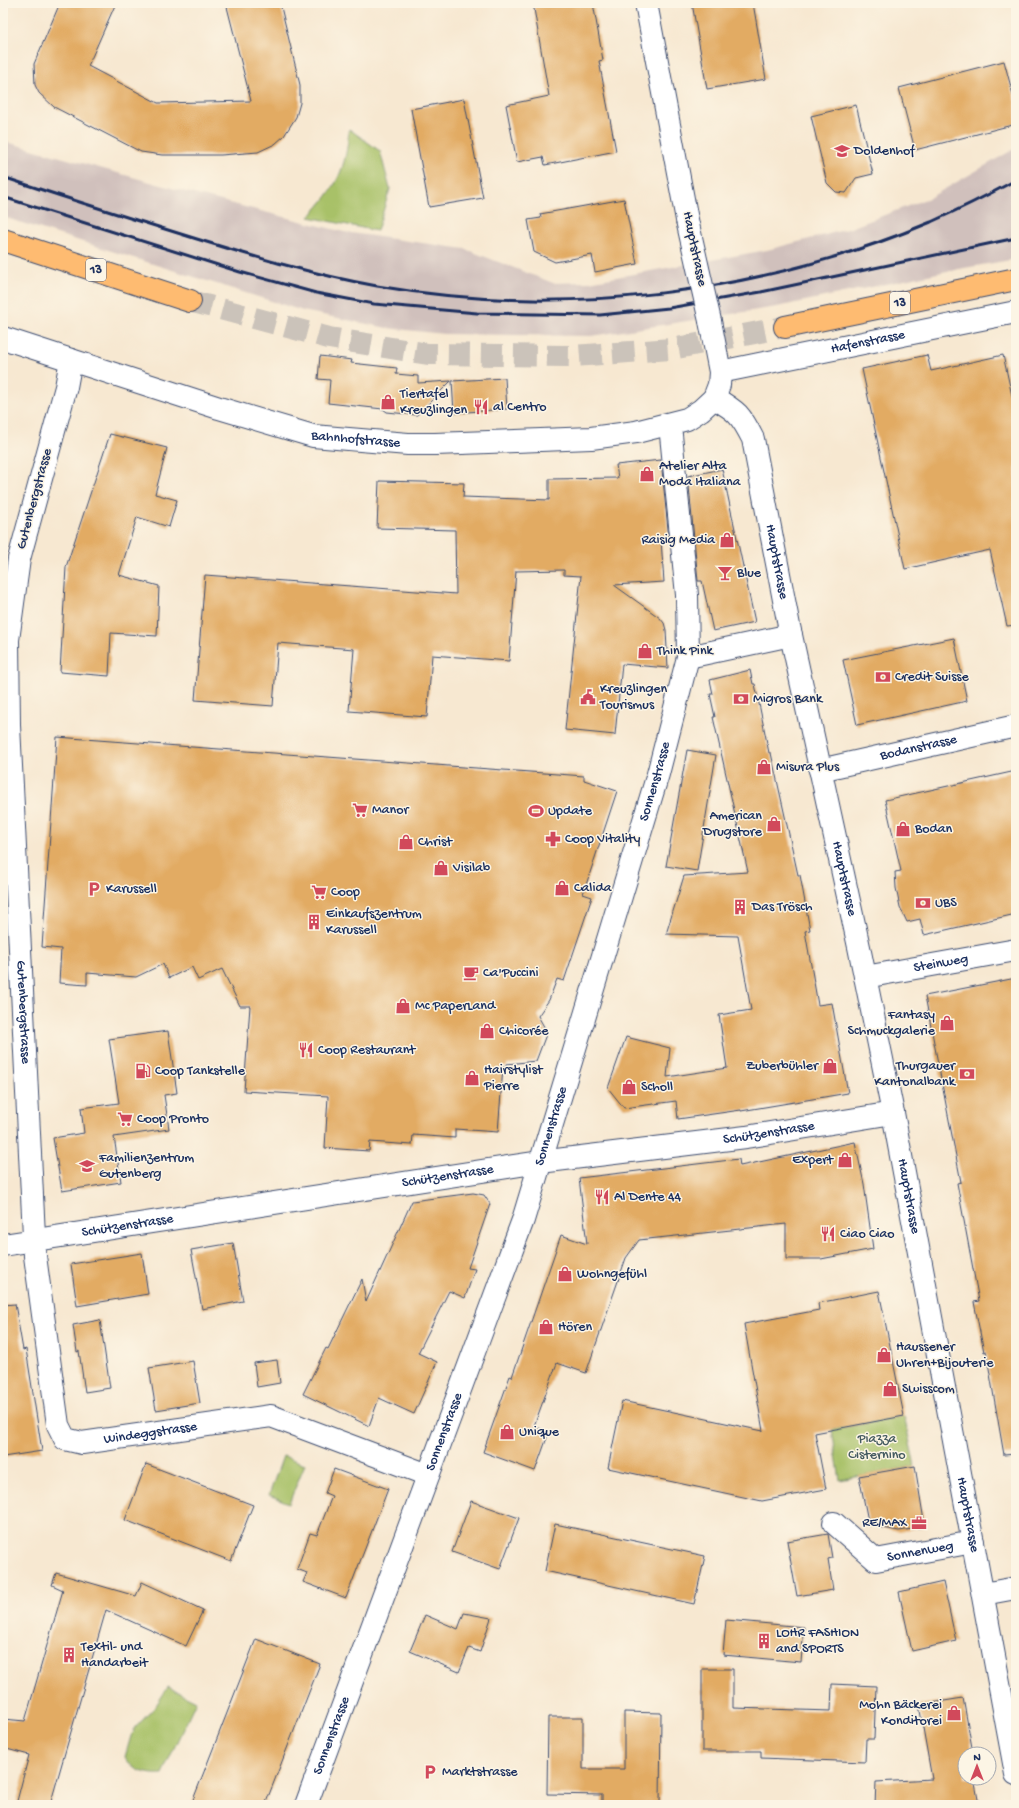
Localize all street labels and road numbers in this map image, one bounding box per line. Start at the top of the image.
street label: Hauptstrasse [678,210,710,289]
road number: 13 [86,259,106,281]
road number: 13 [890,292,910,314]
street label: Hafenstrasse [829,326,907,358]
street label: Bahnhofstrasse [309,427,402,452]
street label: Gutenbergstrasse [13,446,57,551]
street label: Hauptstrasse [761,523,792,602]
street label: Bodanstrasse [878,731,959,765]
street label: Sonnenstrasse [636,739,675,823]
street label: Hauptstrasse [828,840,861,918]
street label: Steinweg [912,950,970,977]
street label: Gutenbergstrasse [12,960,34,1065]
street label: Sonnenstrasse [531,1084,572,1168]
street label: Schützenstrasse [722,1117,817,1148]
street label: Hauptstrasse [893,1157,924,1236]
street label: Schützenstrasse [401,1161,495,1192]
street label: Schützenstrasse [81,1210,175,1241]
street label: Sonnenstrasse [422,1390,467,1473]
street label: Windeggstrasse [103,1418,199,1448]
street label: Hauptstrasse [952,1476,983,1554]
street label: Sonnenweg [886,1537,955,1566]
street label: Sonnenstrasse [309,1693,354,1777]

